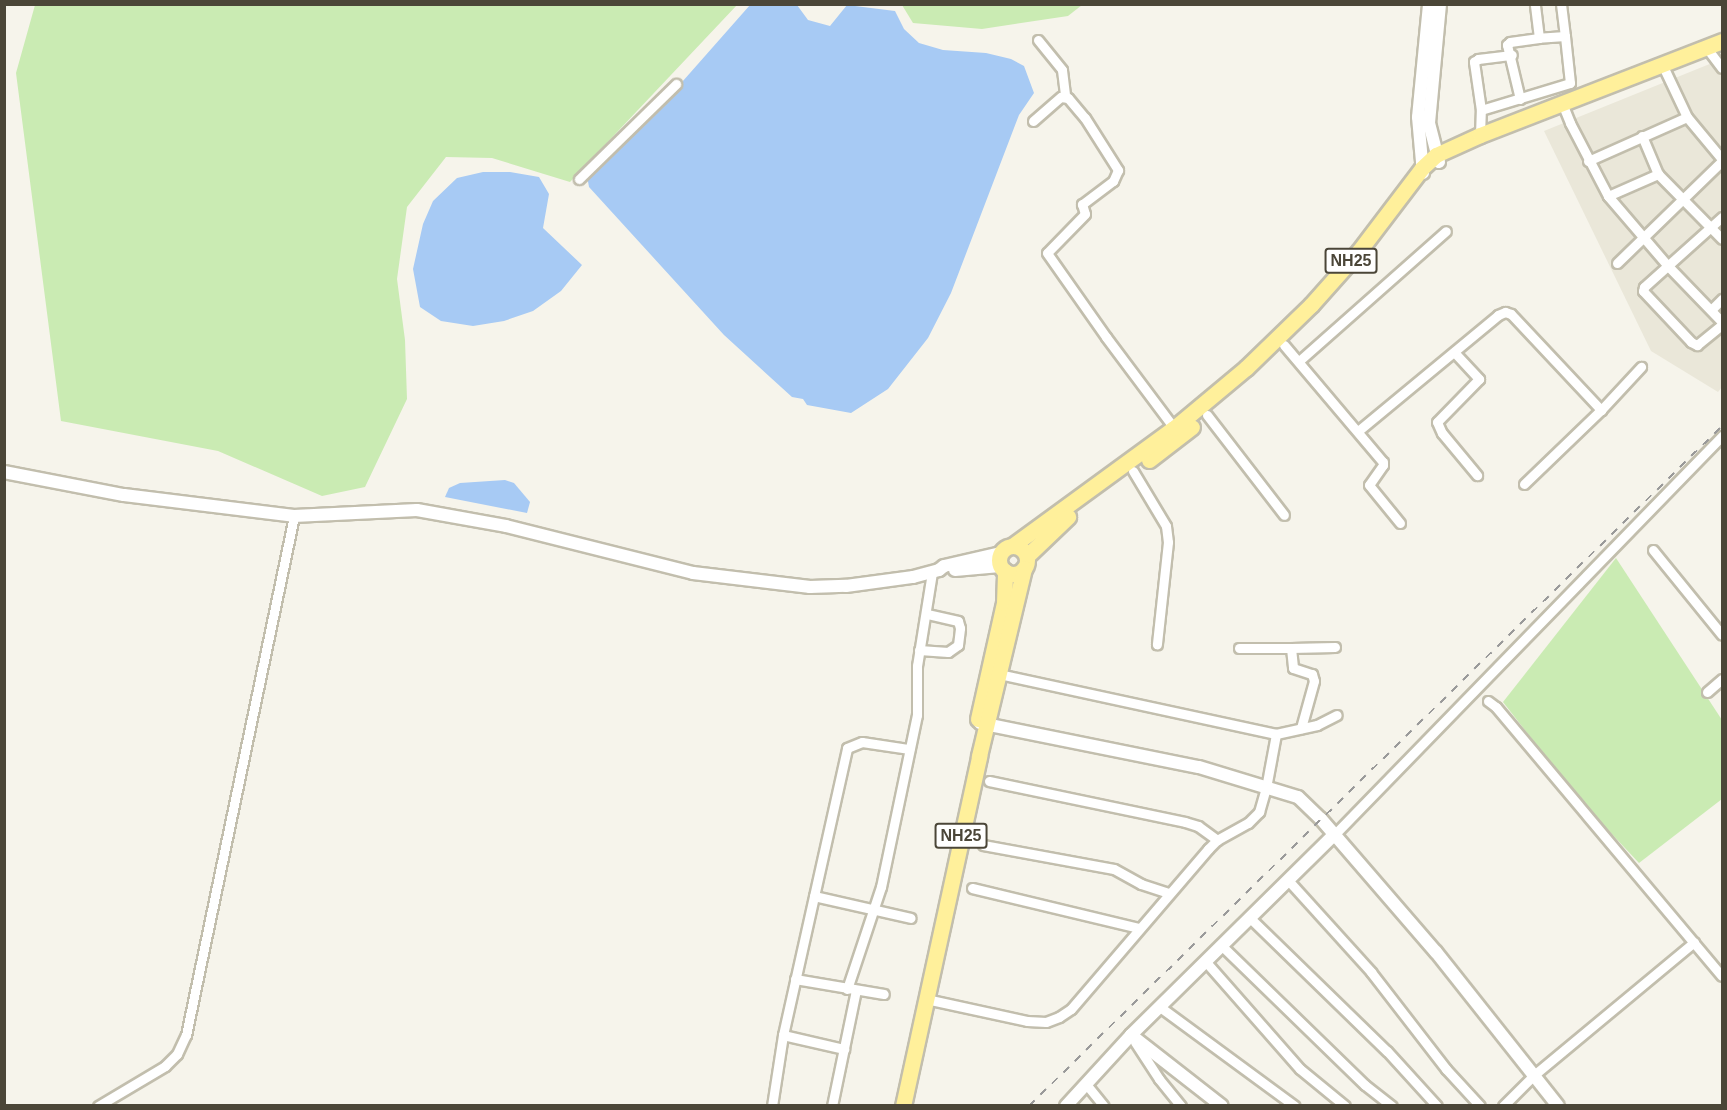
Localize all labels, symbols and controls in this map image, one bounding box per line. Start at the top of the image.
road number: NH25 [1324,248,1378,274]
road number: NH25 [934,823,988,849]

